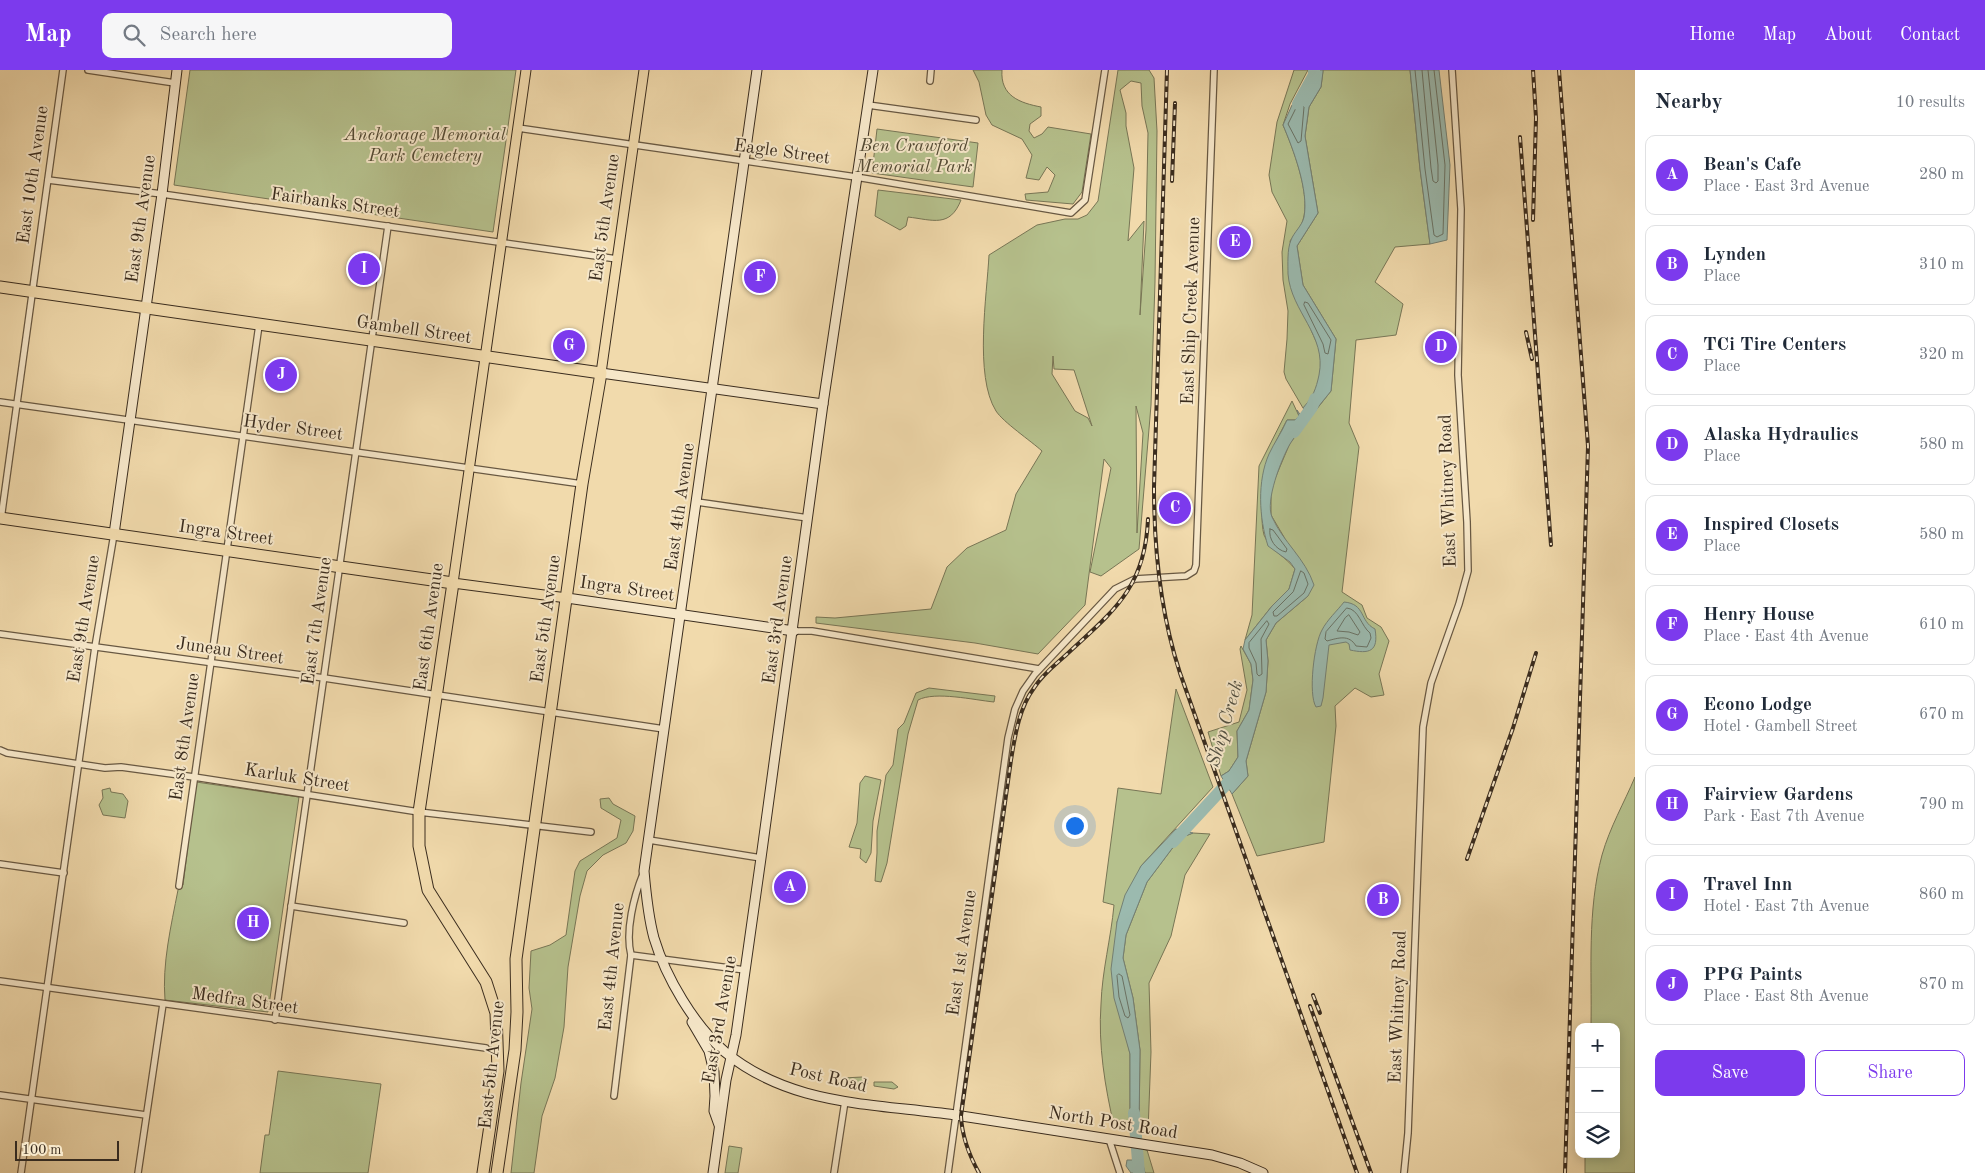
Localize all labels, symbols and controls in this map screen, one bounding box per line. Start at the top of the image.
search box [102,13,452,58]
icon: search [120,21,148,49]
text: Map [25,23,72,47]
text: Search here [160,26,257,45]
text: Home [1689,26,1735,44]
text: Map [1763,26,1796,44]
text: About [1824,26,1872,44]
text: Contact [1900,26,1960,44]
text: Nearby [1655,92,1723,113]
text: 10 results [1896,95,1965,111]
street label: East 10th Avenue [14,105,52,245]
park label: Anchorage Memorial Park Cemetery [343,126,507,165]
street label: Eagle Street [733,136,831,168]
park label: Ben Crawford Memorial Park [854,137,973,176]
street label: East 5th Avenue [587,153,623,283]
street label: East 9th Avenue [123,154,159,284]
text: Bean's Cafe [1703,156,1802,175]
text: A [1666,167,1678,183]
text: 280 m [1919,167,1964,183]
text: Place · East 3rd Avenue [1703,179,1869,195]
street label: Fairbanks Street [269,185,401,221]
street label: East Ship Creek Avenue [1179,217,1203,405]
pin: E [1219,223,1251,261]
text: Lynden [1703,246,1766,265]
pin: I [348,250,380,288]
text: B [1666,257,1678,273]
text: 310 m [1919,257,1964,273]
pin: F [744,258,776,296]
text: Place [1703,269,1740,285]
street label: Gambell Street [355,313,473,347]
pin: G [553,327,585,365]
pin: D [1425,328,1457,366]
text: TCi Tire Centers [1703,336,1846,355]
text: C [1667,347,1677,363]
text: 320 m [1919,347,1964,363]
pin: J [265,356,297,394]
text: Place [1703,359,1740,375]
street label: Hyder Street [242,412,344,444]
street label: East Whitney Road [1436,414,1460,568]
text: Alaska Hydraulics [1703,426,1858,445]
text: D [1666,437,1678,453]
text: 580 m [1919,437,1964,453]
street label: East 4th Avenue [662,442,698,572]
text: Place [1703,449,1740,465]
pin: C [1159,489,1191,527]
text: Inspired Closets [1703,516,1839,535]
street label: Ingra Street [177,517,275,549]
text: E [1666,527,1678,543]
text: 580 m [1919,527,1964,543]
text: Place [1703,539,1740,555]
street label: East 9th Avenue [65,554,103,684]
street label: East 5th Avenue [528,554,564,684]
street label: East 3rd Avenue [760,554,796,686]
street label: East 7th Avenue [299,556,335,686]
street label: East 6th Avenue [411,562,447,692]
street label: Ingra Street [578,573,676,605]
text: Henry House [1703,606,1815,625]
text: F [1667,617,1677,633]
text: 610 m [1919,617,1964,633]
text: Place · East 4th Avenue [1703,629,1869,645]
street label: Juneau Street [175,635,285,667]
street label: East 8th Avenue [167,672,203,802]
water label: Ship Creek [1205,678,1247,770]
text: Econo Lodge [1703,696,1812,715]
text: G [1666,707,1678,723]
text: 670 m [1919,707,1964,723]
text: Hotel · Gambell Street [1703,719,1857,735]
street label: Karluk Street [243,761,351,795]
text: Fairview Gardens [1703,786,1853,805]
text: H [1665,797,1679,813]
text: 790 m [1919,797,1964,813]
text: Park · East 7th Avenue [1703,809,1864,825]
your location [1062,813,1088,839]
pin: A [774,868,806,906]
text: Travel Inn [1703,876,1792,895]
pin: B [1367,881,1399,919]
text: I [1668,887,1676,903]
text: 860 m [1919,887,1964,903]
street label: East 1st Avenue [944,889,980,1017]
text: Hotel · East 7th Avenue [1703,899,1869,915]
street label: East 4th Avenue [596,902,628,1032]
pin: H [237,904,269,942]
street label: East Whitney Road [1386,930,1410,1084]
street label: East 3rd Avenue [700,954,740,1086]
text: PPG Paints [1703,966,1802,985]
text: J [1668,977,1676,993]
text: 870 m [1919,977,1964,993]
street label: Medfra Street [190,985,300,1017]
text: Place · East 8th Avenue [1703,989,1869,1005]
street label: East 5th Avenue [476,1000,508,1130]
map controls [1575,1023,1620,1158]
button: + [1575,1023,1620,1068]
button: Save [1655,1050,1805,1096]
button: Share [1815,1050,1965,1096]
street label: Post Road [787,1060,869,1096]
button: − [1575,1068,1620,1113]
street label: North Post Road [1047,1104,1179,1142]
button: layers [1575,1113,1620,1158]
scale bar [15,1138,119,1161]
text: 100 m [22,1143,61,1157]

